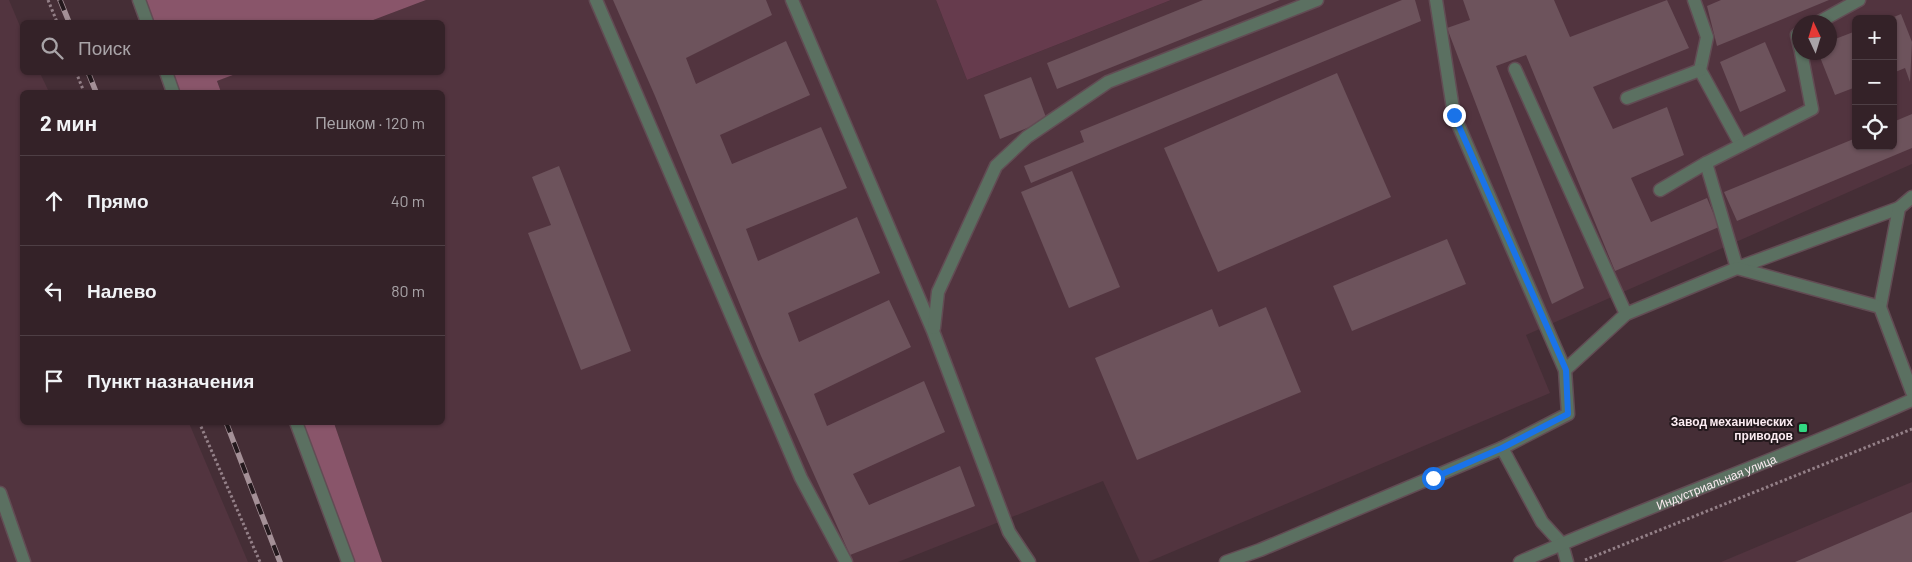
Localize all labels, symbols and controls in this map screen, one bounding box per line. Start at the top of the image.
north arrow [1792,15,1837,60]
map controls [1852,15,1897,150]
button: + [1852,15,1897,60]
search box [20,20,445,75]
icon: search [38,34,66,62]
text: Поиск [78,36,131,59]
button: − [1852,60,1897,105]
route end [1443,104,1466,127]
button: locate [1852,105,1897,150]
text: 2 мин [40,110,97,135]
text: Пешком · 120 m [315,113,425,132]
icon: ahead [40,187,68,215]
text: Прямо [87,189,149,212]
text: 40 m [391,191,425,210]
icon: left [40,277,68,305]
text: Налево [87,279,157,302]
text: 80 m [391,281,425,300]
icon: arrive [40,367,68,395]
text: Пункт назначения [87,369,254,392]
place label: Завод механических приводов [1671,414,1793,443]
marker: Завод механических приводов [1797,422,1809,434]
street label: Индустриальная улица [1654,451,1779,512]
route start [1422,467,1445,490]

